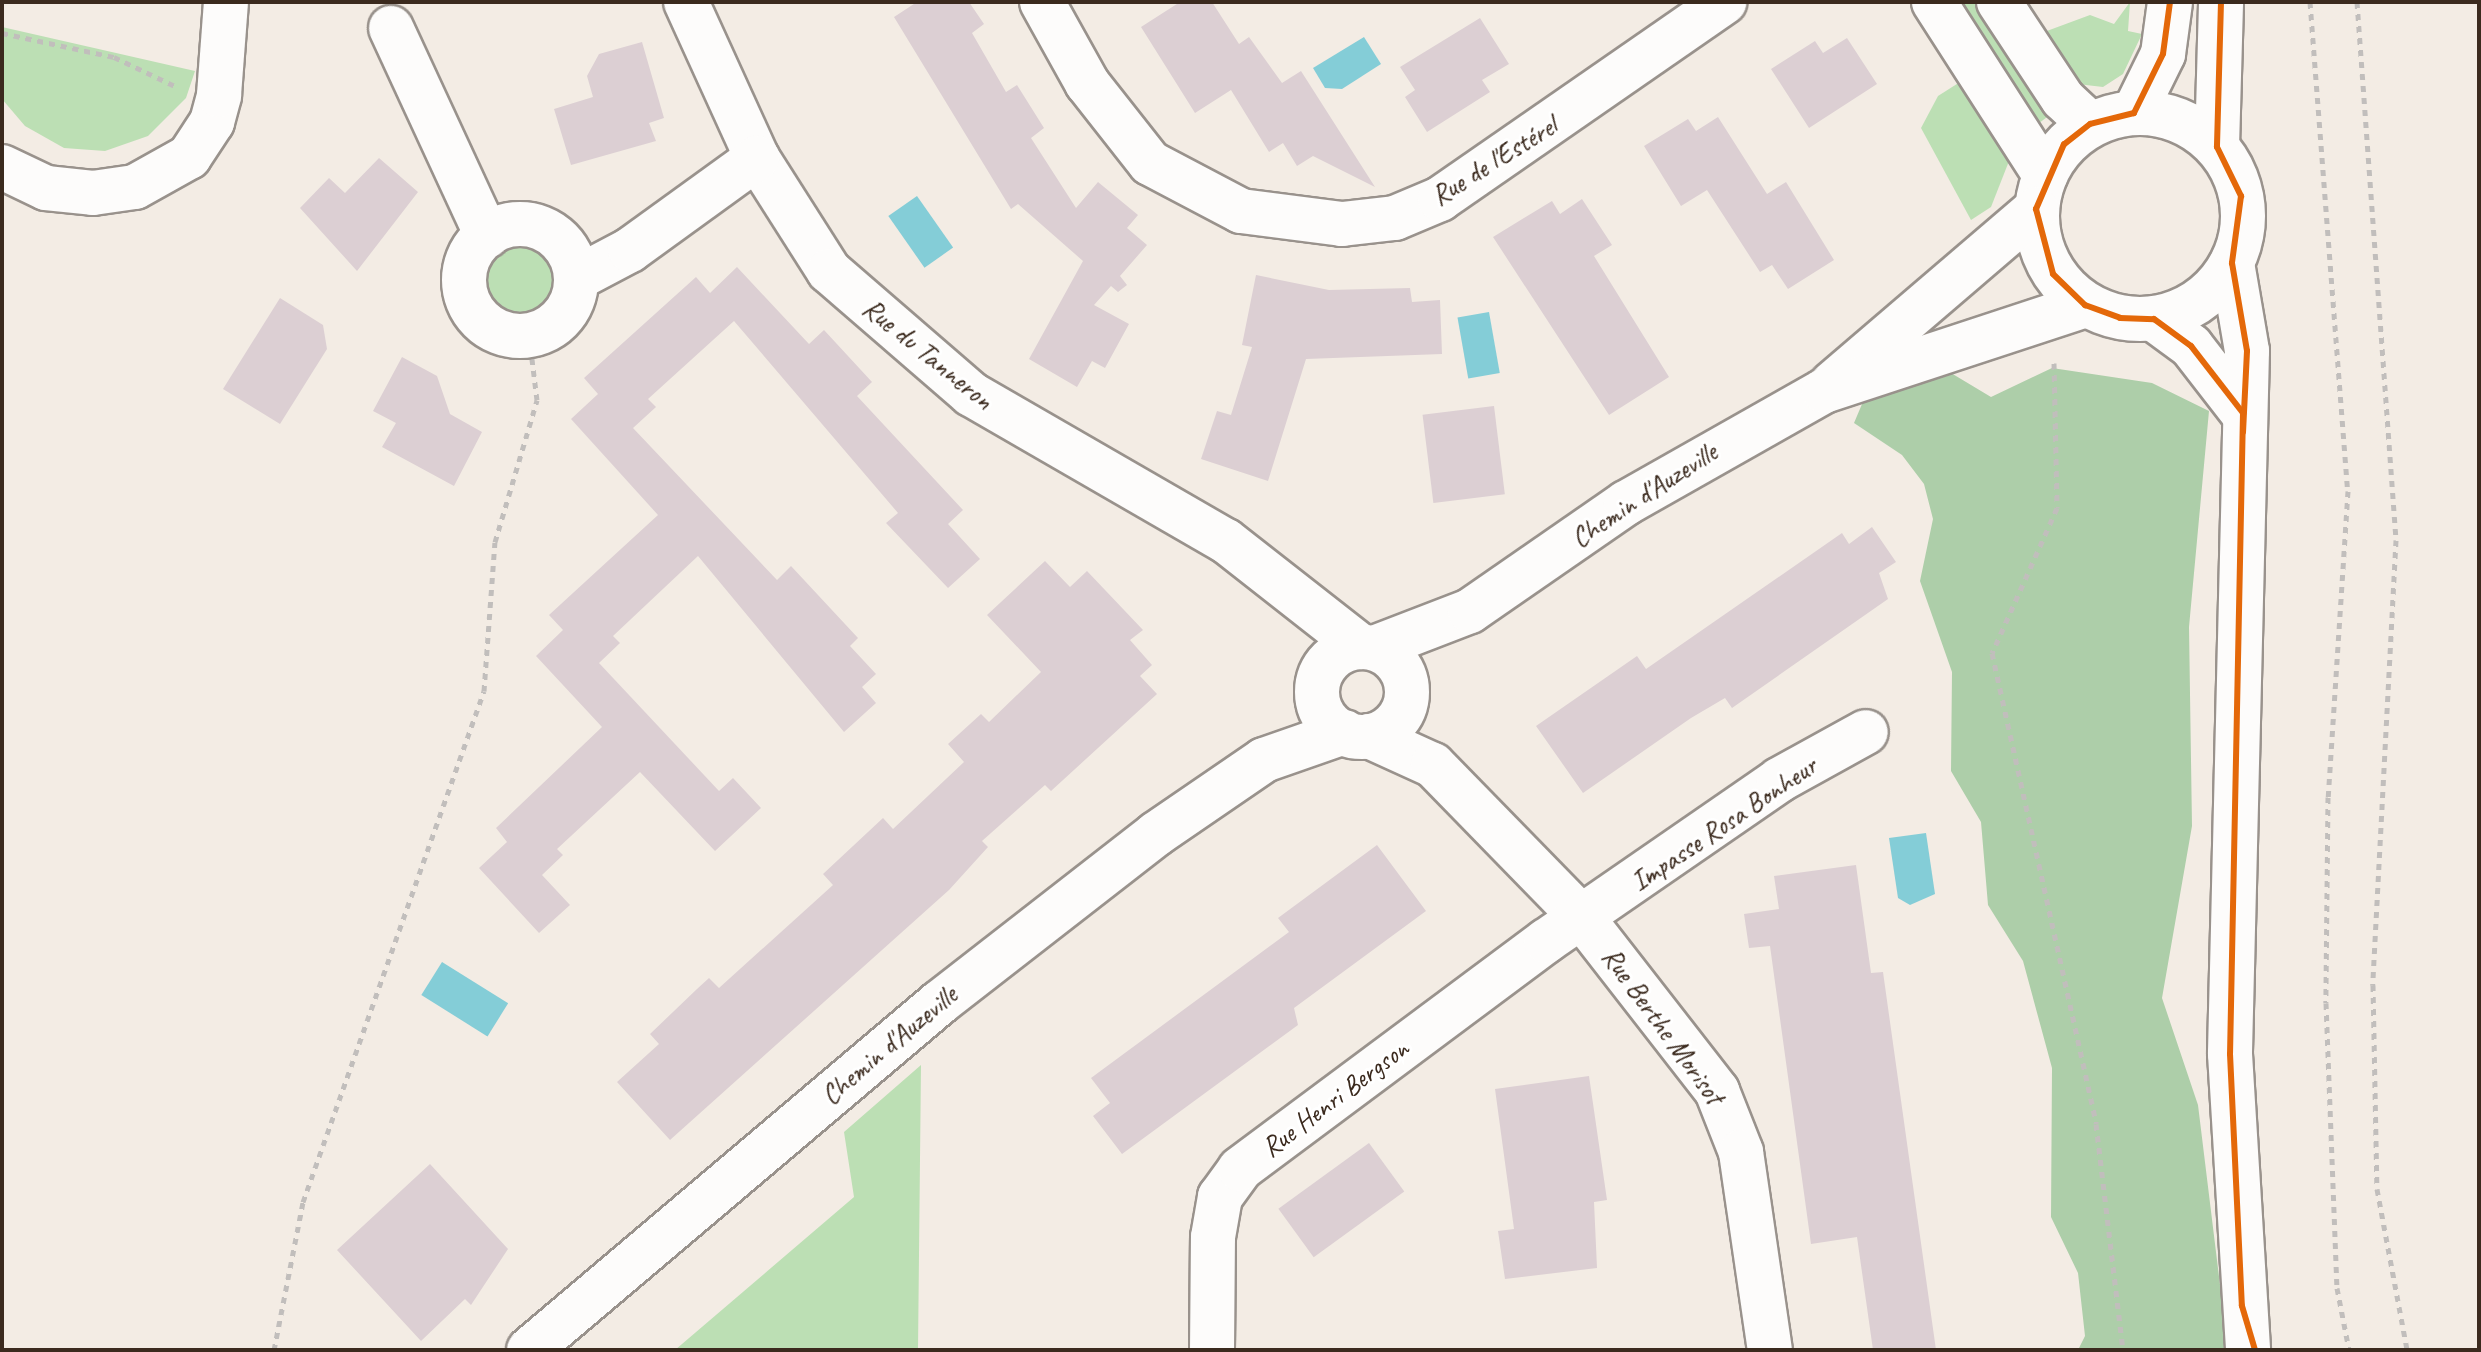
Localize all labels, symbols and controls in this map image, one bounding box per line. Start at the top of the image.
street label: Rue de l'Estérel [1425,109,1563,213]
street label: Rue du Tanneron [856,291,1000,417]
street label: Chemin d'Auzeville [1565,435,1723,555]
street label: Impasse Rosa Bonheur [1625,750,1823,898]
street label: Rue Berthe Morisot [1595,941,1731,1111]
street label: Chemin d'Auzeville [814,978,964,1112]
street label: Rue Henri Bergson [1255,1032,1415,1164]

